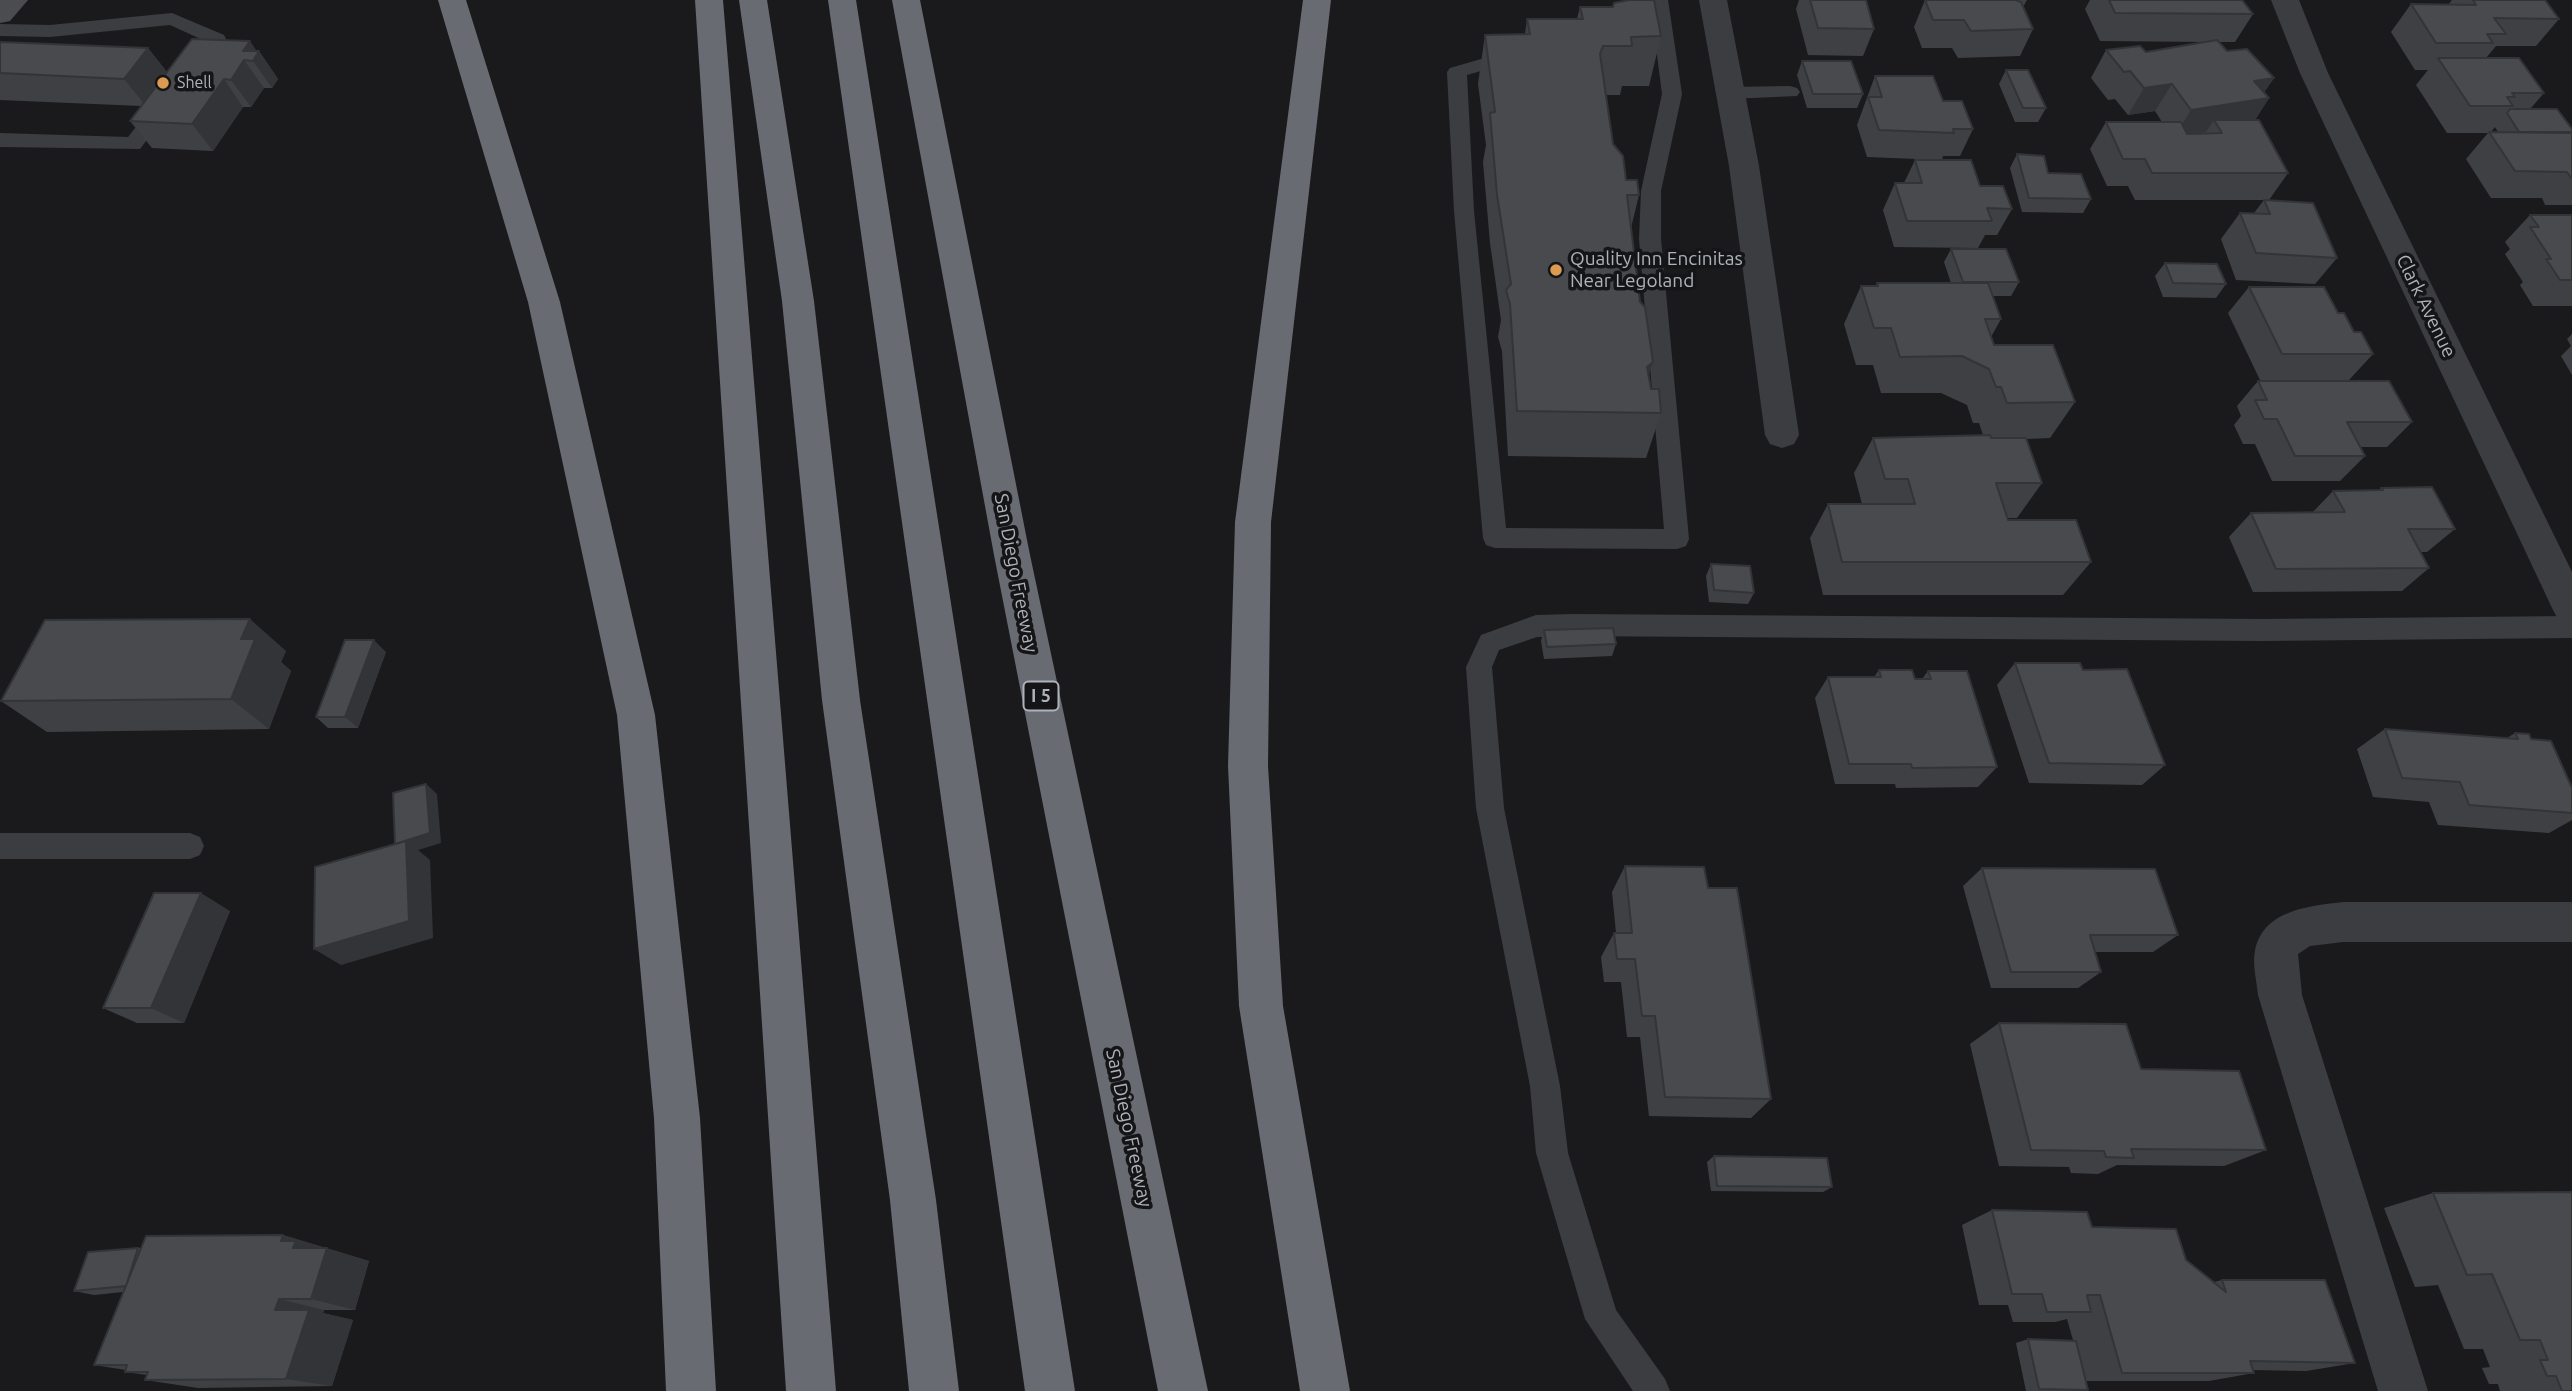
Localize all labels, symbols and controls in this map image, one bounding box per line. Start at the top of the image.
place label: Shell [177,73,212,93]
marker: Shell [155,75,171,91]
place label: Quality Inn Encinitas Near Legoland [1570,248,1743,292]
street label: Clark Avenue [2391,251,2461,361]
marker: Quality Inn Encinitas Near Legoland [1548,262,1564,278]
street label: San Diego Freeway [989,492,1043,654]
road number: I 5 [1024,682,1058,710]
street label: San Diego Freeway [1101,1047,1157,1209]

